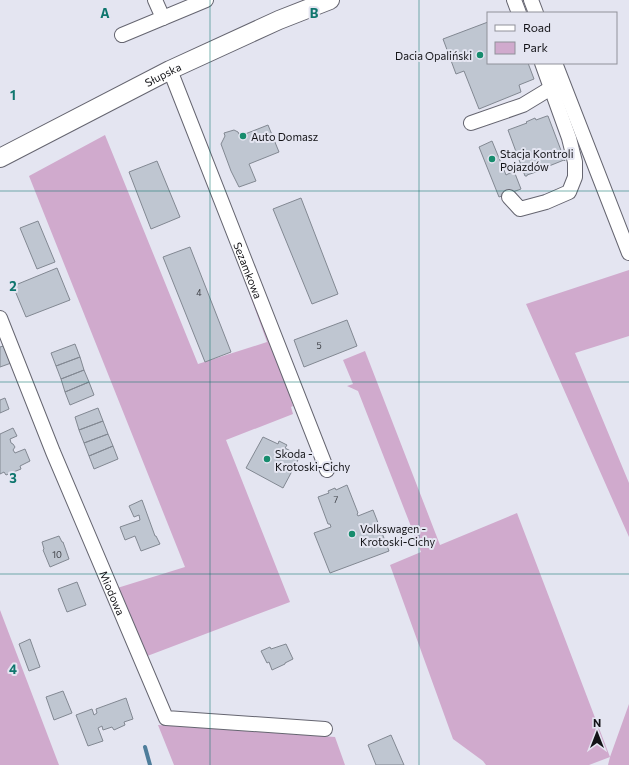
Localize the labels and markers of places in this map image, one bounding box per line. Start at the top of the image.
place label: Dacia Opaliński [395,49,472,62]
marker: Dacia Opaliński [475,50,485,60]
place label: Auto Domasz [251,130,319,143]
marker: Auto Domasz [238,131,248,141]
place label: Stacja Kontroli Pojazdów [500,147,574,173]
marker: Stacja Kontroli Pojazdów [487,154,497,164]
place label: Skoda - Krotoski-Cichy [275,447,350,473]
marker: Skoda - Krotoski-Cichy [262,454,272,464]
place label: Volkswagen - Krotoski-Cichy [360,522,435,548]
marker: Volkswagen - Krotoski-Cichy [347,529,357,539]

